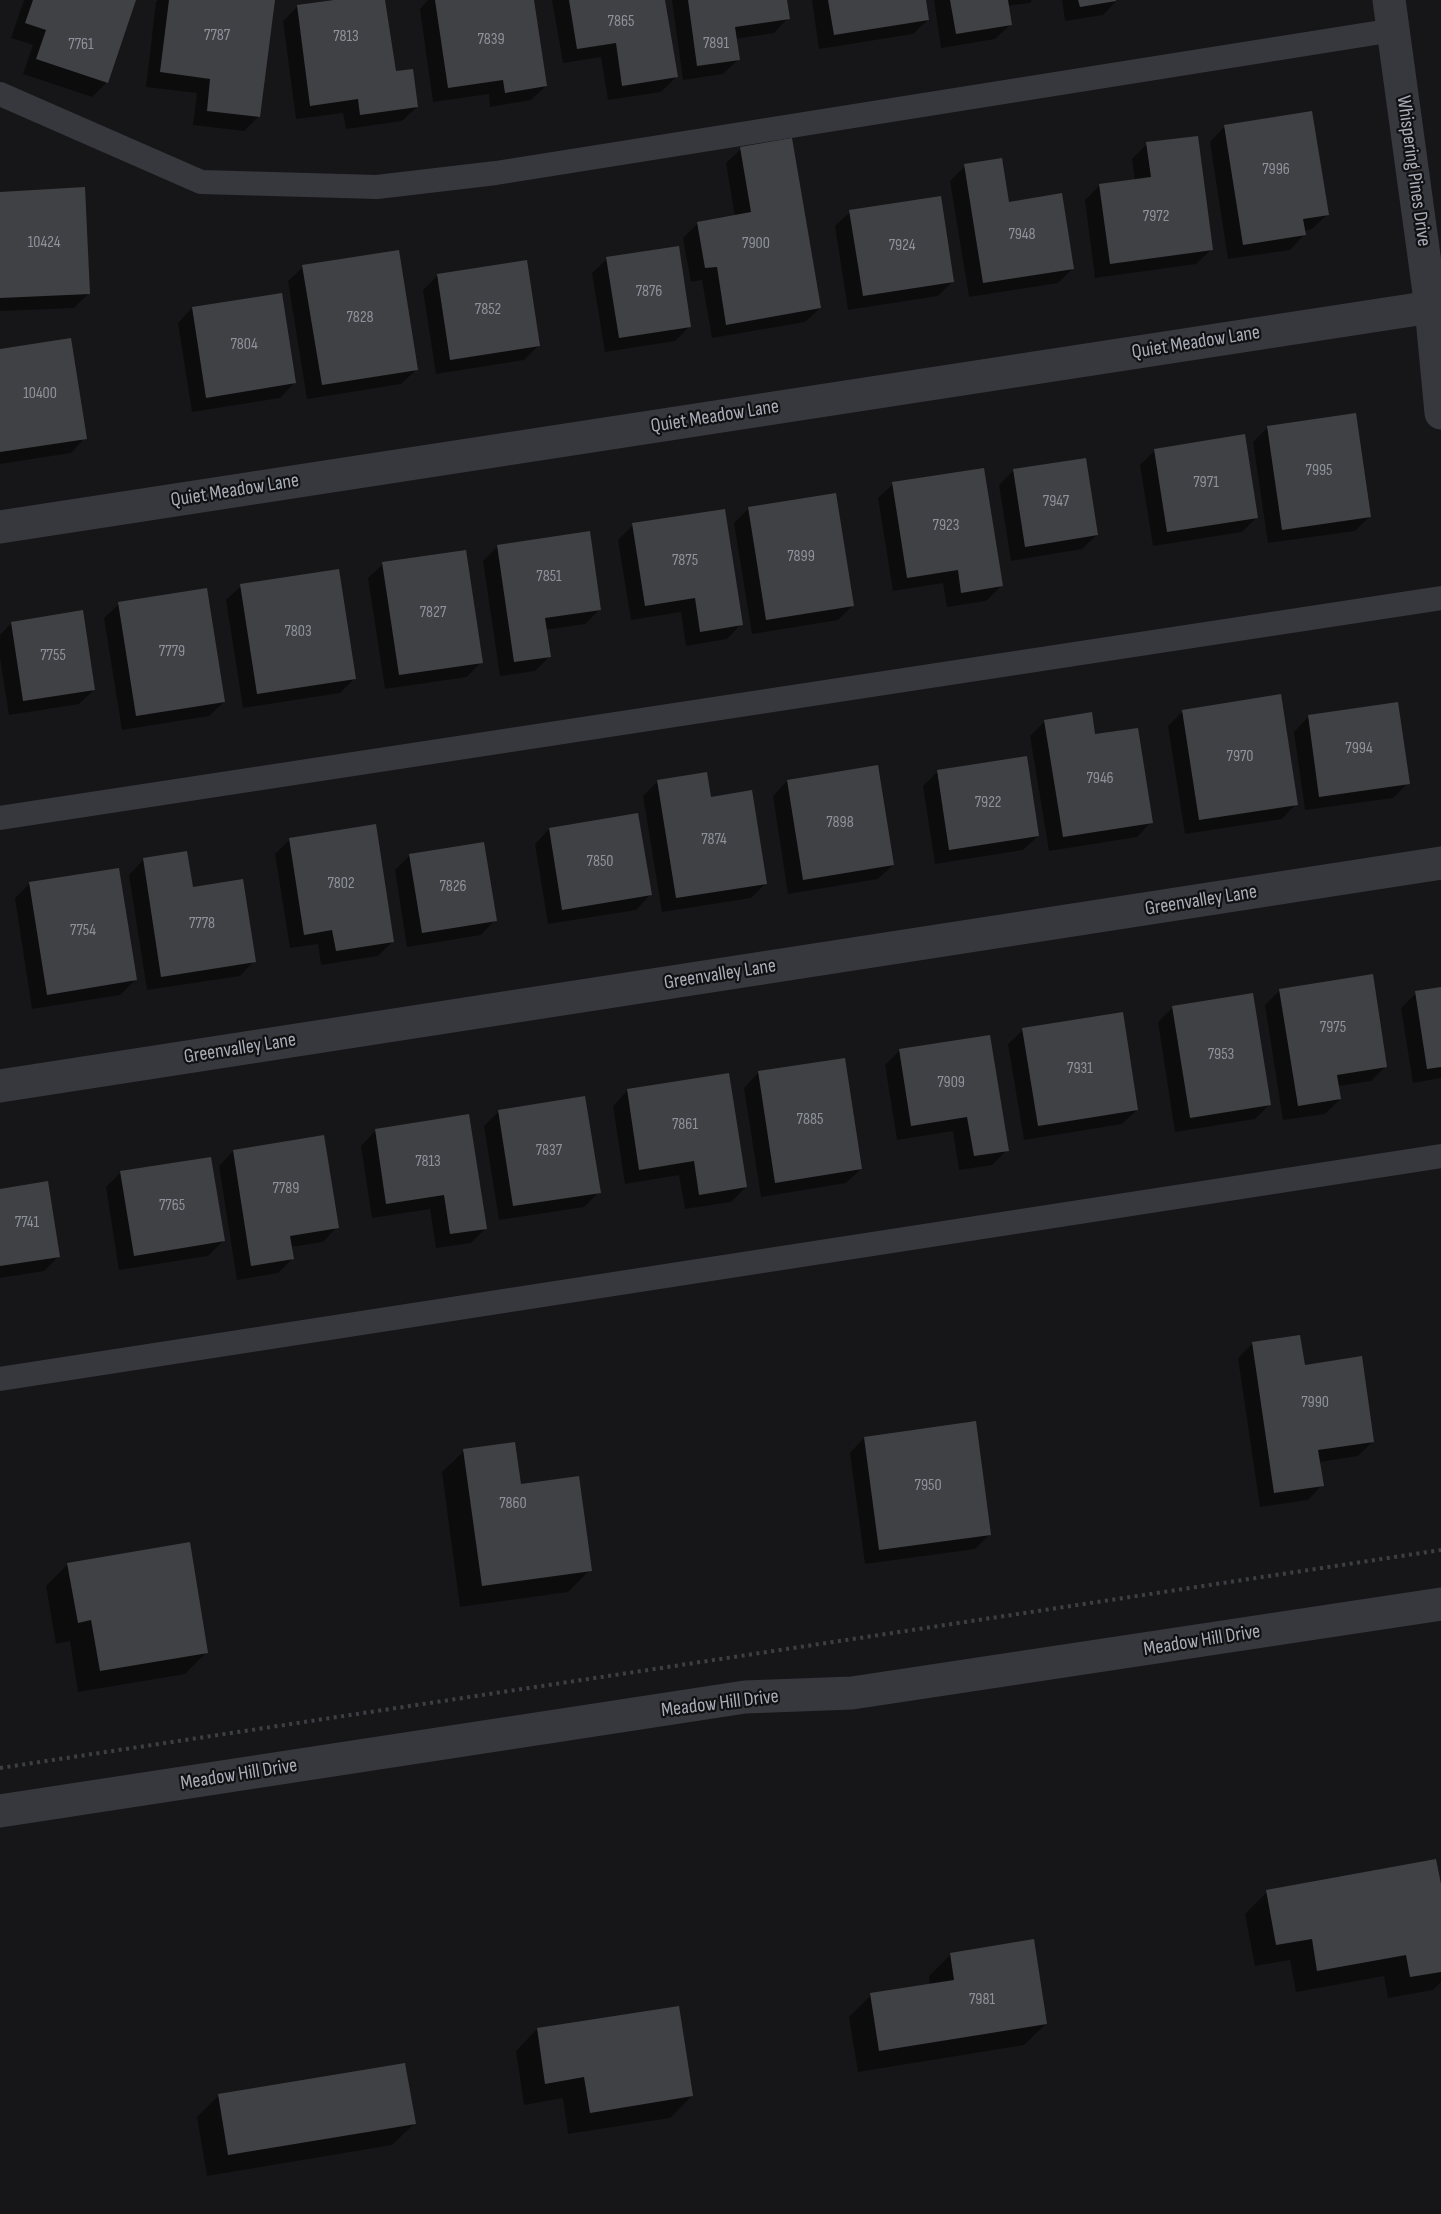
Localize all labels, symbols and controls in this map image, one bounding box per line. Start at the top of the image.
house number: 7865 [608,12,634,32]
house number: 7787 [204,26,230,46]
house number: 7813 [333,27,359,47]
house number: 7839 [477,30,505,50]
house number: 7891 [703,34,729,54]
house number: 7761 [68,35,94,55]
street label: Whispering Pines Drive [1391,94,1435,248]
house number: 7996 [1262,160,1290,180]
house number: 7972 [1143,207,1169,227]
house number: 7948 [1008,225,1036,245]
house number: 10424 [28,233,60,253]
house number: 7900 [742,234,770,254]
house number: 7924 [889,236,915,256]
house number: 7876 [636,282,662,302]
house number: 7852 [475,300,501,320]
house number: 7828 [346,308,374,328]
street label: Quiet Meadow Lane [1130,321,1262,365]
house number: 7804 [230,335,258,355]
house number: 10400 [23,384,57,404]
street label: Quiet Meadow Lane [649,395,781,439]
house number: 7995 [1306,461,1332,481]
street label: Quiet Meadow Lane [169,469,301,513]
house number: 7971 [1193,473,1219,493]
house number: 7947 [1043,492,1069,512]
house number: 7923 [933,516,959,536]
house number: 7899 [787,547,815,567]
house number: 7875 [672,551,698,571]
house number: 7851 [536,567,562,587]
house number: 7827 [420,603,446,623]
house number: 7803 [284,622,312,642]
house number: 7779 [159,642,185,662]
house number: 7755 [40,646,66,666]
house number: 7994 [1345,739,1373,759]
house number: 7970 [1227,747,1253,767]
house number: 7946 [1086,769,1114,789]
house number: 7922 [975,793,1001,813]
house number: 7898 [826,813,854,833]
house number: 7874 [701,830,727,850]
house number: 7850 [587,852,613,872]
house number: 7802 [327,874,355,894]
house number: 7826 [439,877,467,897]
street label: Greenvalley Lane [1143,880,1259,922]
house number: 7778 [189,914,215,934]
house number: 7754 [70,921,96,941]
street label: Greenvalley Lane [662,954,778,996]
house number: 7975 [1320,1018,1346,1038]
street label: Greenvalley Lane [182,1028,298,1070]
house number: 7953 [1208,1045,1234,1065]
house number: 7931 [1067,1059,1093,1079]
house number: 7909 [937,1073,965,1093]
house number: 7885 [797,1110,823,1130]
house number: 7861 [672,1115,698,1135]
house number: 7837 [536,1141,562,1161]
house number: 7813 [415,1152,441,1172]
house number: 7789 [273,1179,299,1199]
house number: 7765 [159,1196,185,1216]
house number: 7741 [15,1213,39,1233]
house number: 7990 [1301,1393,1329,1413]
house number: 7950 [914,1476,942,1496]
house number: 7860 [499,1494,527,1514]
street label: Meadow Hill Drive [1142,1620,1262,1662]
street label: Meadow Hill Drive [660,1685,780,1723]
street label: Meadow Hill Drive [179,1754,299,1796]
house number: 7981 [969,1990,995,2010]

